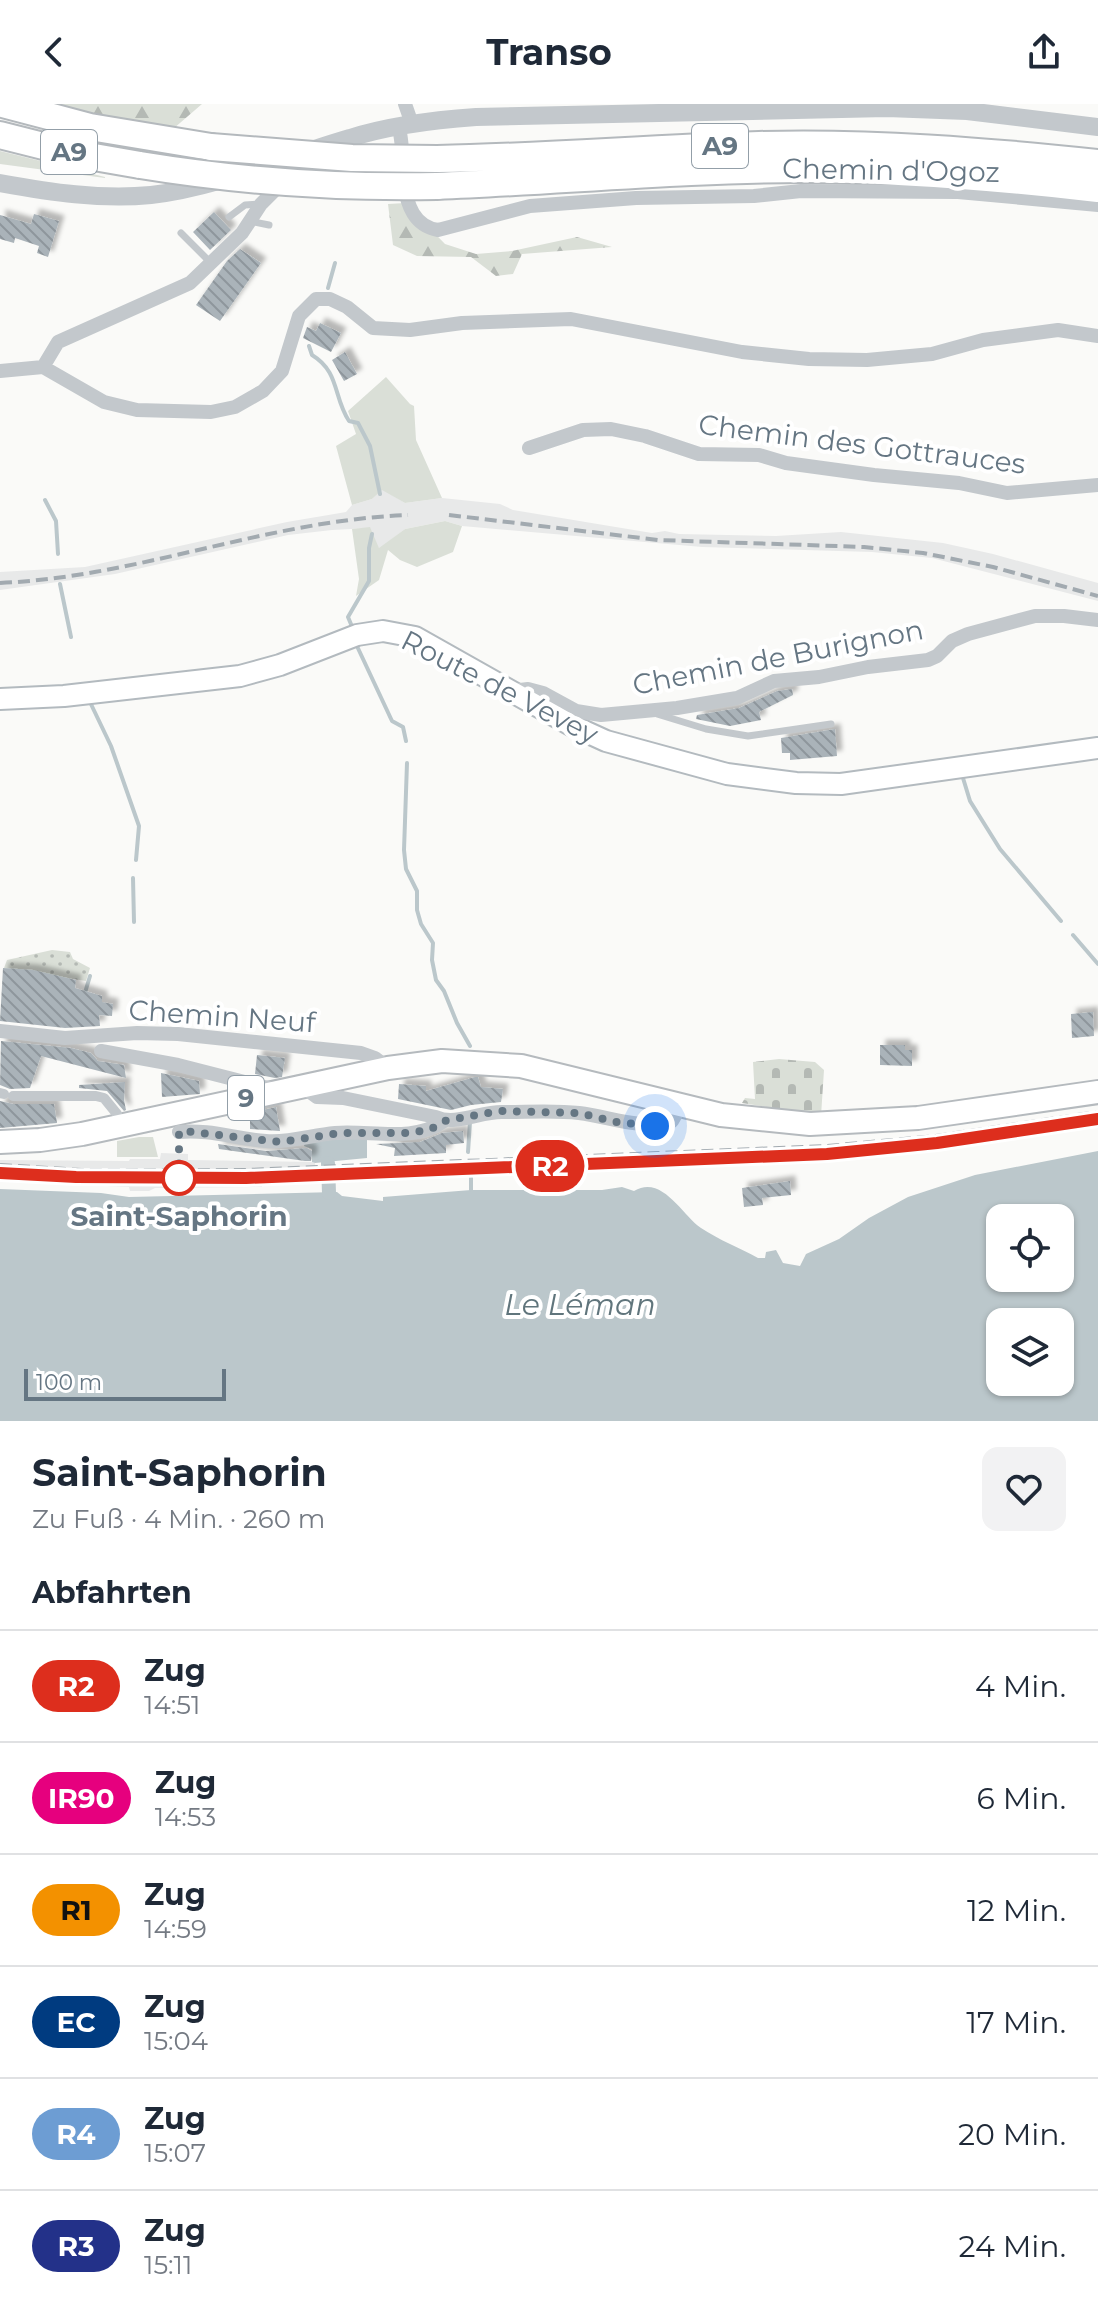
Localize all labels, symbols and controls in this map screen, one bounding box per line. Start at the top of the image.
icon: back [32,30,76,74]
text: Transo [486,30,612,74]
icon: share [1022,30,1066,74]
road number: A9 [692,124,748,168]
road number: A9 [41,130,97,174]
street label: Chemin d'Ogoz [782,151,1000,189]
street label: Chemin des Gottrauces [697,407,1027,481]
street label: Chemin de Burignon [630,612,926,702]
street label: Route de Vevey [396,623,605,752]
street label: Chemin Neuf [127,993,318,1040]
road number: 9 [228,1076,264,1120]
your location [635,1106,675,1146]
line badge: R2 [514,1140,586,1192]
text: R2 [531,1149,569,1183]
marker: Saint-Saphorin [162,1161,196,1195]
place label: Saint-Saphorin [70,1199,288,1233]
map controls [986,1204,1074,1396]
button: locate [986,1204,1074,1292]
water label: Le Léman [504,1286,656,1323]
button: layers [986,1308,1074,1396]
scale bar [24,1365,226,1401]
text: 100 m [36,1369,102,1396]
button: heart [982,1447,1066,1531]
text: Saint-Saphorin [32,1449,327,1496]
text: Zu Fuß · 4 Min. · 260 m [32,1503,325,1535]
text: Abfahrten [32,1574,192,1611]
text: Zug [144,1652,206,1689]
text: 4 Min. [975,1668,1066,1705]
text: R2 [57,1669,95,1703]
text: 14:51 [144,1689,200,1721]
text: Zug [155,1764,216,1801]
text: 6 Min. [977,1780,1066,1817]
text: IR90 [48,1781,115,1815]
text: 14:53 [155,1801,216,1833]
text: Zug [144,1876,206,1913]
text: 12 Min. [967,1892,1066,1929]
text: R1 [60,1893,92,1927]
text: 14:59 [144,1913,207,1945]
text: Zug [144,1988,206,2025]
text: 17 Min. [966,2004,1066,2041]
text: EC [56,2005,96,2039]
text: 15:04 [144,2025,208,2057]
text: Zug [144,2100,206,2137]
text: 20 Min. [958,2116,1066,2153]
text: R4 [56,2117,96,2151]
text: 15:07 [144,2137,206,2169]
text: Zug [144,2212,206,2249]
text: 24 Min. [959,2228,1066,2265]
text: R3 [57,2229,95,2263]
text: 15:11 [144,2249,192,2281]

